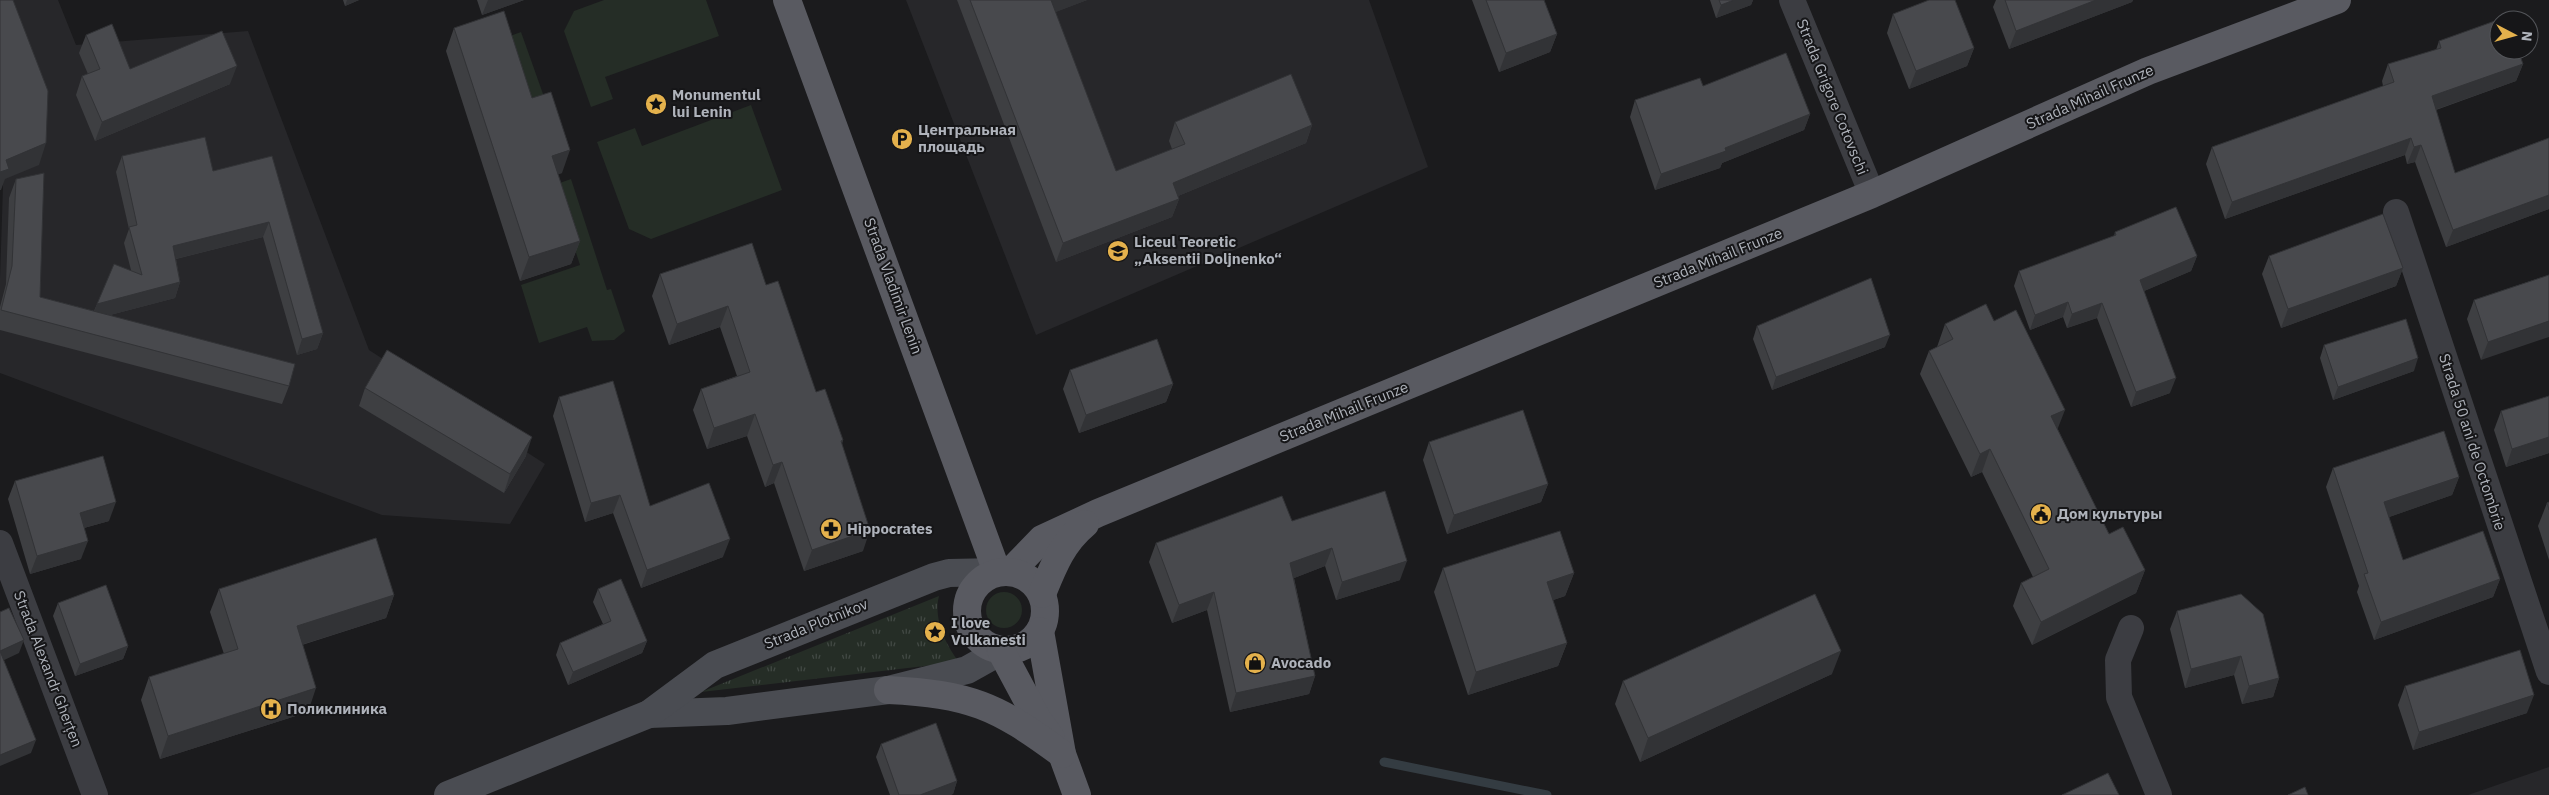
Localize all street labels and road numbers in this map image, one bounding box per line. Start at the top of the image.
street label: Strada Grigore Cotovschi [1792,16,1872,178]
street label: Strada Mihail Frunze [2023,60,2156,133]
street label: Strada Vladimir Lenin [860,215,927,357]
street label: Strada Mihail Frunze [1651,223,1785,292]
street label: Strada 50 ani de Octombrie [2435,351,2510,533]
street label: Strada Mihail Frunze [1277,377,1411,446]
street label: Strada Alexandr Gherțen [10,588,87,750]
street label: Strada Plotnikov [761,594,871,653]

